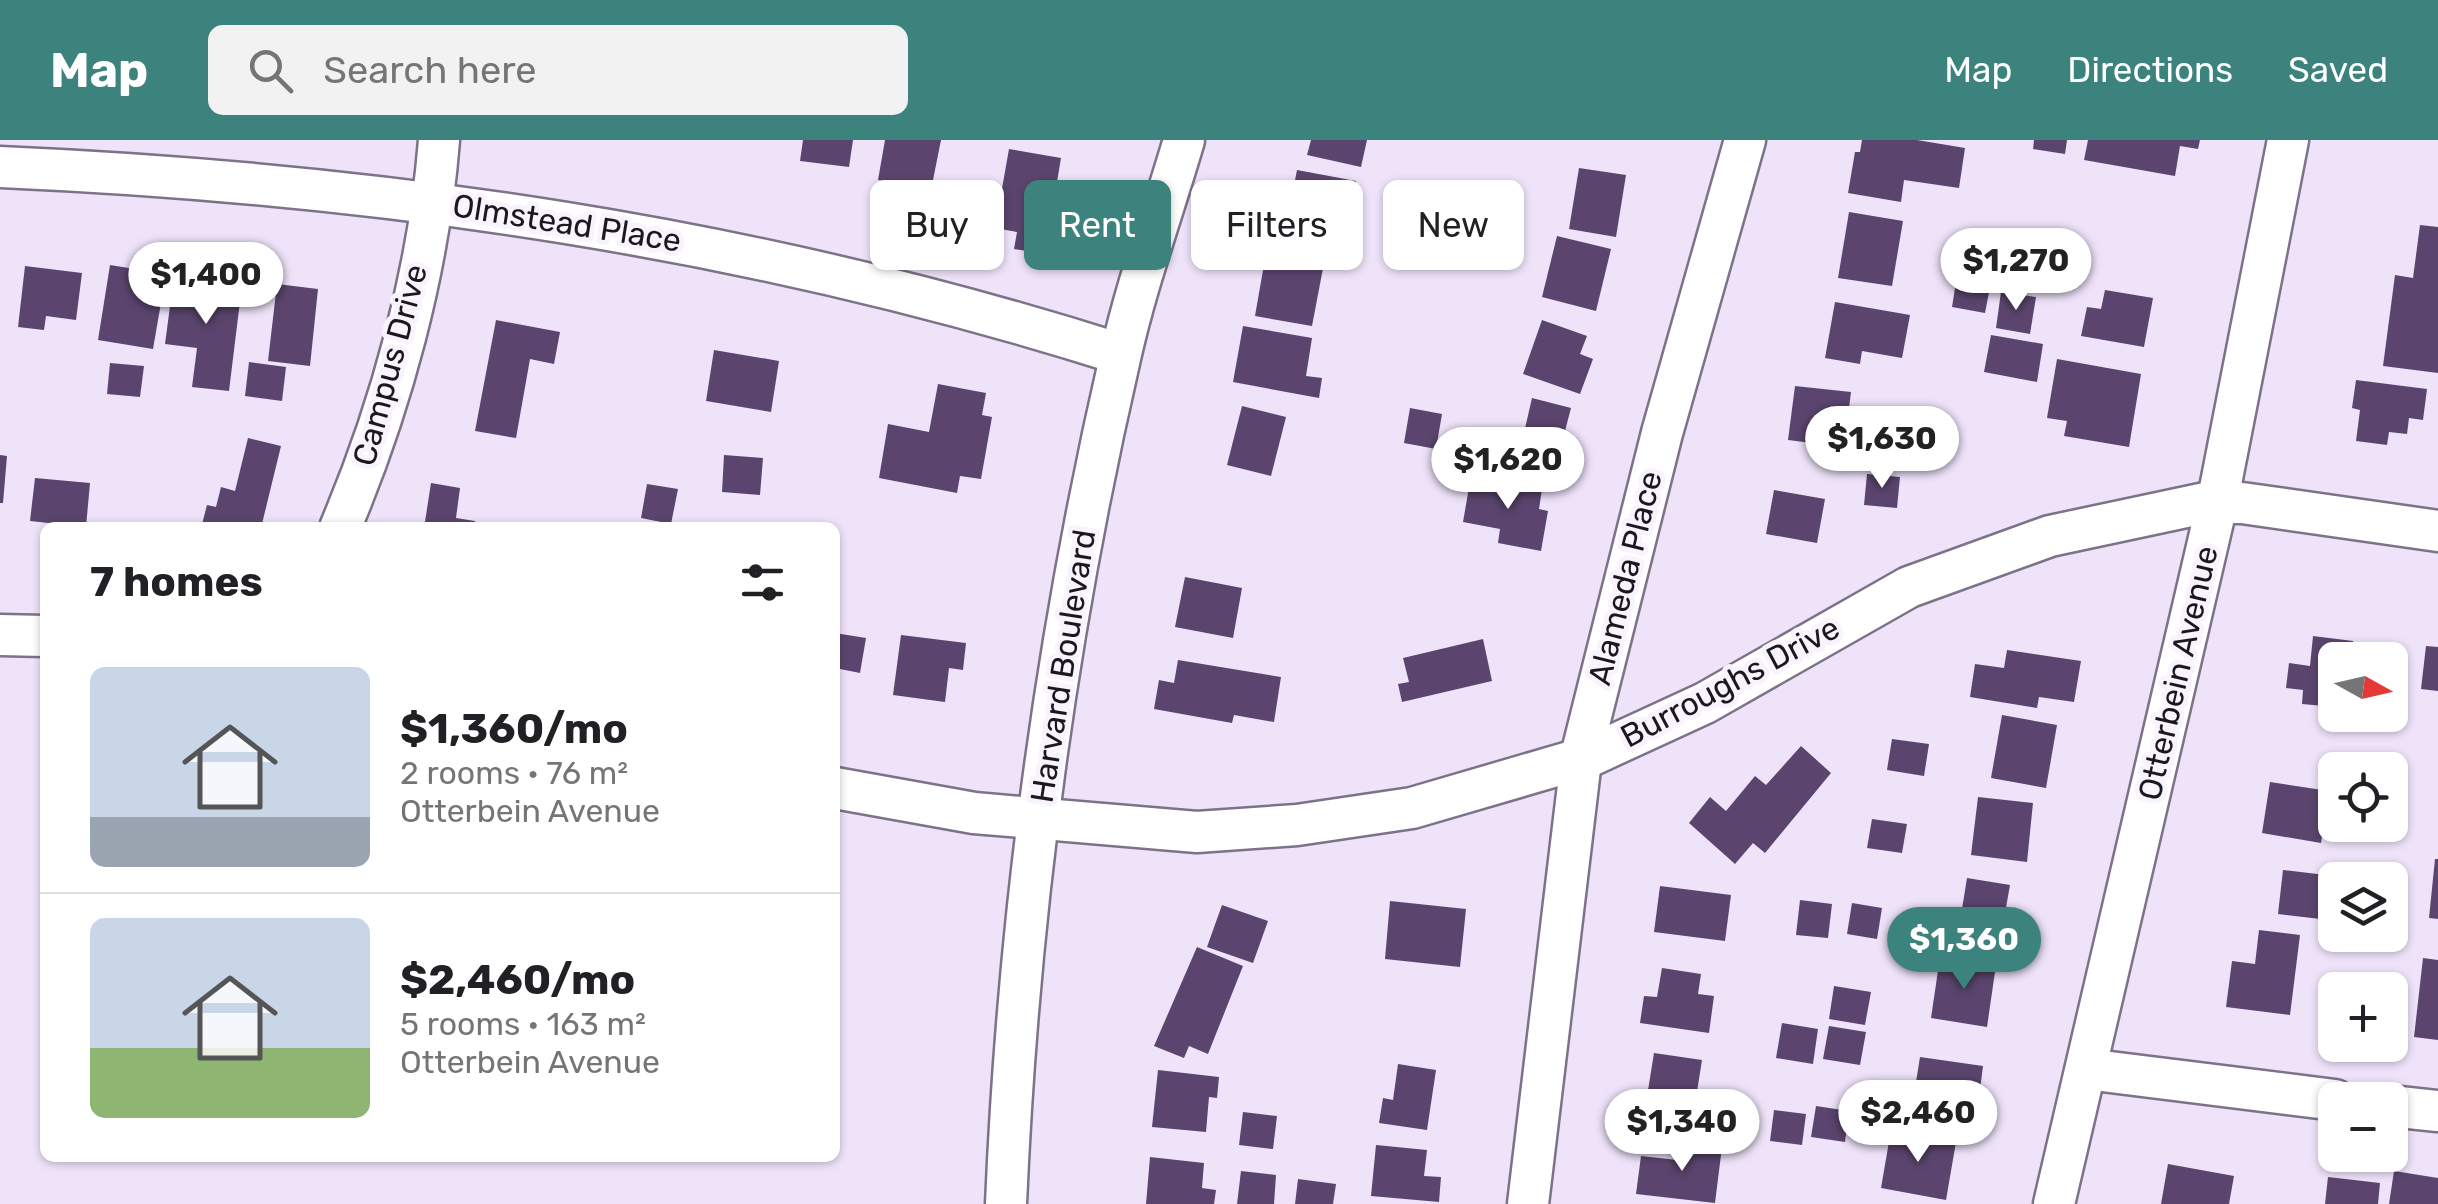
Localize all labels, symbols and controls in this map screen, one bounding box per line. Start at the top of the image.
search box [208,25,908,115]
text: Map [50,42,148,99]
icon: search [243,43,298,98]
text: Search here [323,47,537,93]
text: Map [1944,49,2012,91]
text: Directions [2067,49,2233,91]
text: Saved [2288,49,2388,91]
chip: Buy [870,180,1004,270]
chip: Rent [1024,180,1171,270]
chip: Filters [1191,180,1363,270]
chip: New [1383,180,1524,270]
street label: Olmstead Place [450,186,684,260]
pin: $1,270 [1935,228,2097,313]
text: $1,270 [1962,241,2070,279]
pin: $1,400 [125,242,287,327]
text: $1,400 [150,255,262,293]
street label: Campus Drive [345,260,435,470]
pin: $1,630 [1801,406,1963,491]
text: $1,630 [1827,419,1937,457]
pin: $1,620 [1427,427,1589,512]
text: $1,620 [1453,440,1563,478]
street label: Alameda Place [1580,467,1670,689]
street label: Harvard Boulevard [1023,527,1103,805]
street label: Otterbein Avenue [2130,542,2226,804]
icon: filters [735,555,790,610]
text: 7 homes [90,557,263,607]
street label: Burroughs Drive [1614,608,1846,756]
north arrow [2318,642,2408,732]
map controls [2318,642,2408,1172]
text: $1,360/mo [400,704,628,754]
icon: home [170,707,290,827]
button: locate [2318,752,2408,842]
text: 2 rooms · 76 m² [400,754,628,792]
text: Otterbein Avenue [400,792,660,830]
button: layers [2318,862,2408,952]
pin: $1,360 [1883,907,2045,992]
text: $1,360 [1909,920,2019,958]
text: $2,460/mo [400,955,635,1005]
icon: home [170,958,290,1078]
button: + [2318,972,2408,1062]
text: 5 rooms · 163 m² [400,1005,646,1043]
text: Otterbein Avenue [400,1043,660,1081]
pin: $2,460 [1837,1080,1999,1165]
button: − [2318,1082,2408,1172]
pin: $1,340 [1601,1089,1763,1174]
text: $2,460 [1860,1093,1976,1131]
text: $1,340 [1627,1102,1737,1140]

